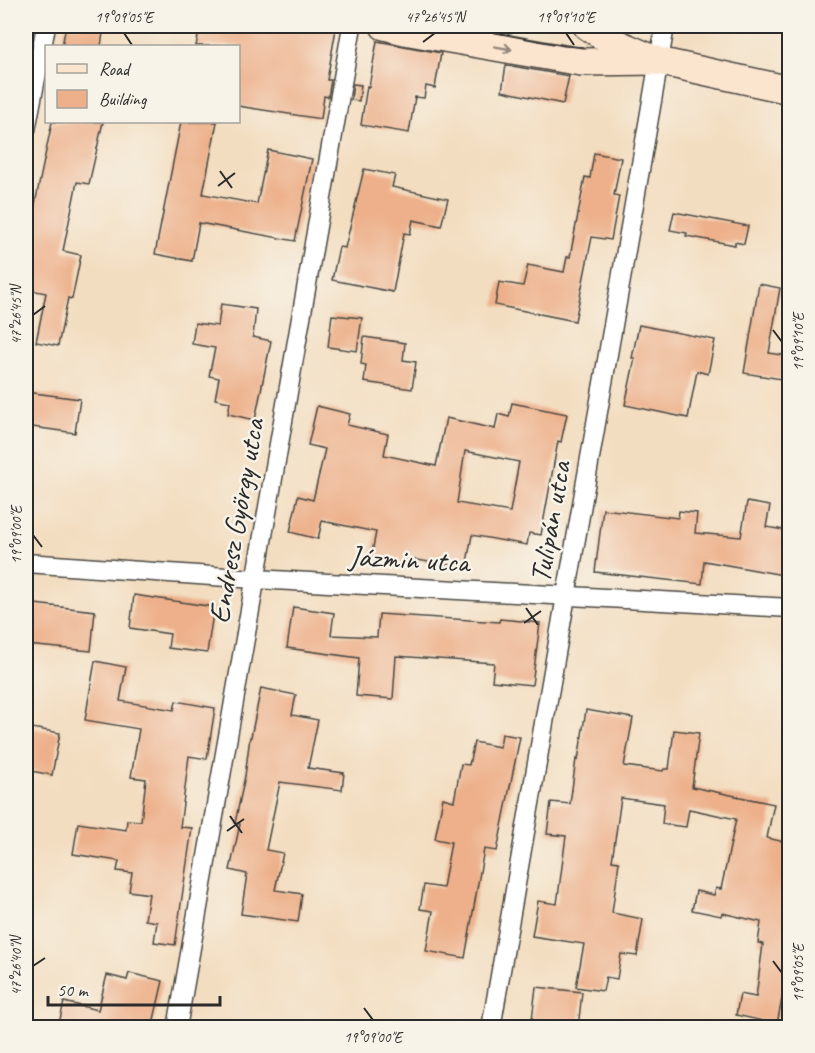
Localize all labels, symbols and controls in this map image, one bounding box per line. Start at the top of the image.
text: 19°09'05"E [95,8,155,27]
text: 47°26'45"N [405,8,468,27]
text: 19°09'10"E [537,8,597,27]
one-way arrow [493,43,513,54]
legend [45,45,240,123]
text: Road [99,58,132,80]
text: Building [99,88,148,110]
text: 47°26'45"N [7,282,26,345]
text: 19°09'10"E [789,311,808,371]
street label: Endresz György utca [199,414,273,626]
street label: Tulipán utca [521,456,580,586]
text: 19°09'00"E [7,504,26,564]
street label: Jázmin utca [346,537,473,581]
text: 47°26'40"N [7,933,26,996]
text: 19°09'05"E [789,942,808,1002]
scale bar [48,969,220,1007]
text: 50 m [57,979,90,1001]
text: 19°09'00"E [344,1028,404,1047]

